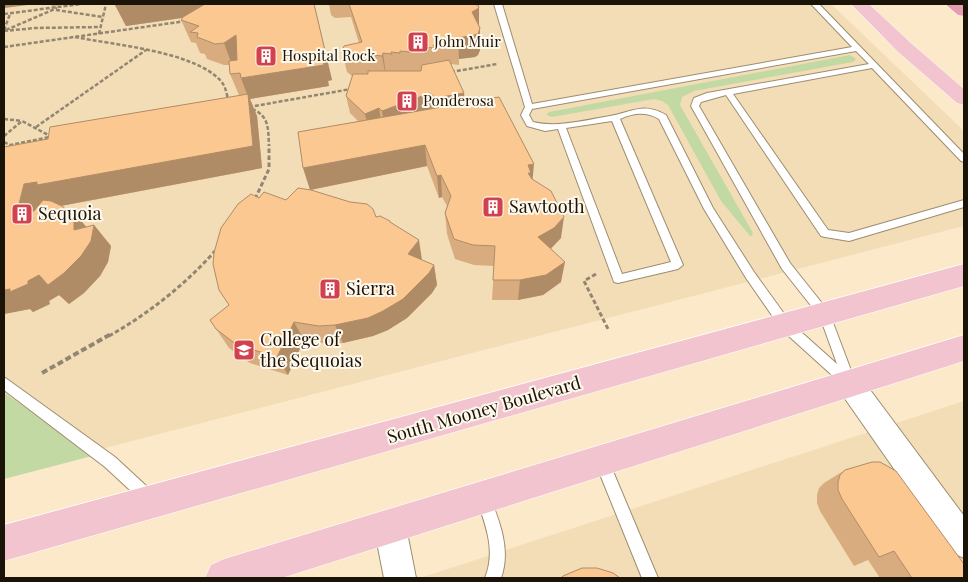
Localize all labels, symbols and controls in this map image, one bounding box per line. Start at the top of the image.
building icon: John Muir [406,30,430,54]
place label: John Muir [433,31,501,51]
building icon: Hospital Rock [254,44,278,68]
place label: Hospital Rock [282,45,376,65]
building icon: Ponderosa [395,89,419,113]
place label: Ponderosa [423,90,494,110]
place label: Sawtooth [509,194,585,218]
building icon: Sawtooth [481,195,505,219]
place label: Sequoia [38,201,102,225]
building icon: Sequoia [10,202,34,226]
place label: Sierra [346,276,395,300]
building icon: Sierra [318,277,342,301]
place label: College of the Sequoias [260,327,362,372]
school or university icon: College of the Sequoias [232,338,256,362]
street label: South Mooney Boulevard [384,370,584,448]

